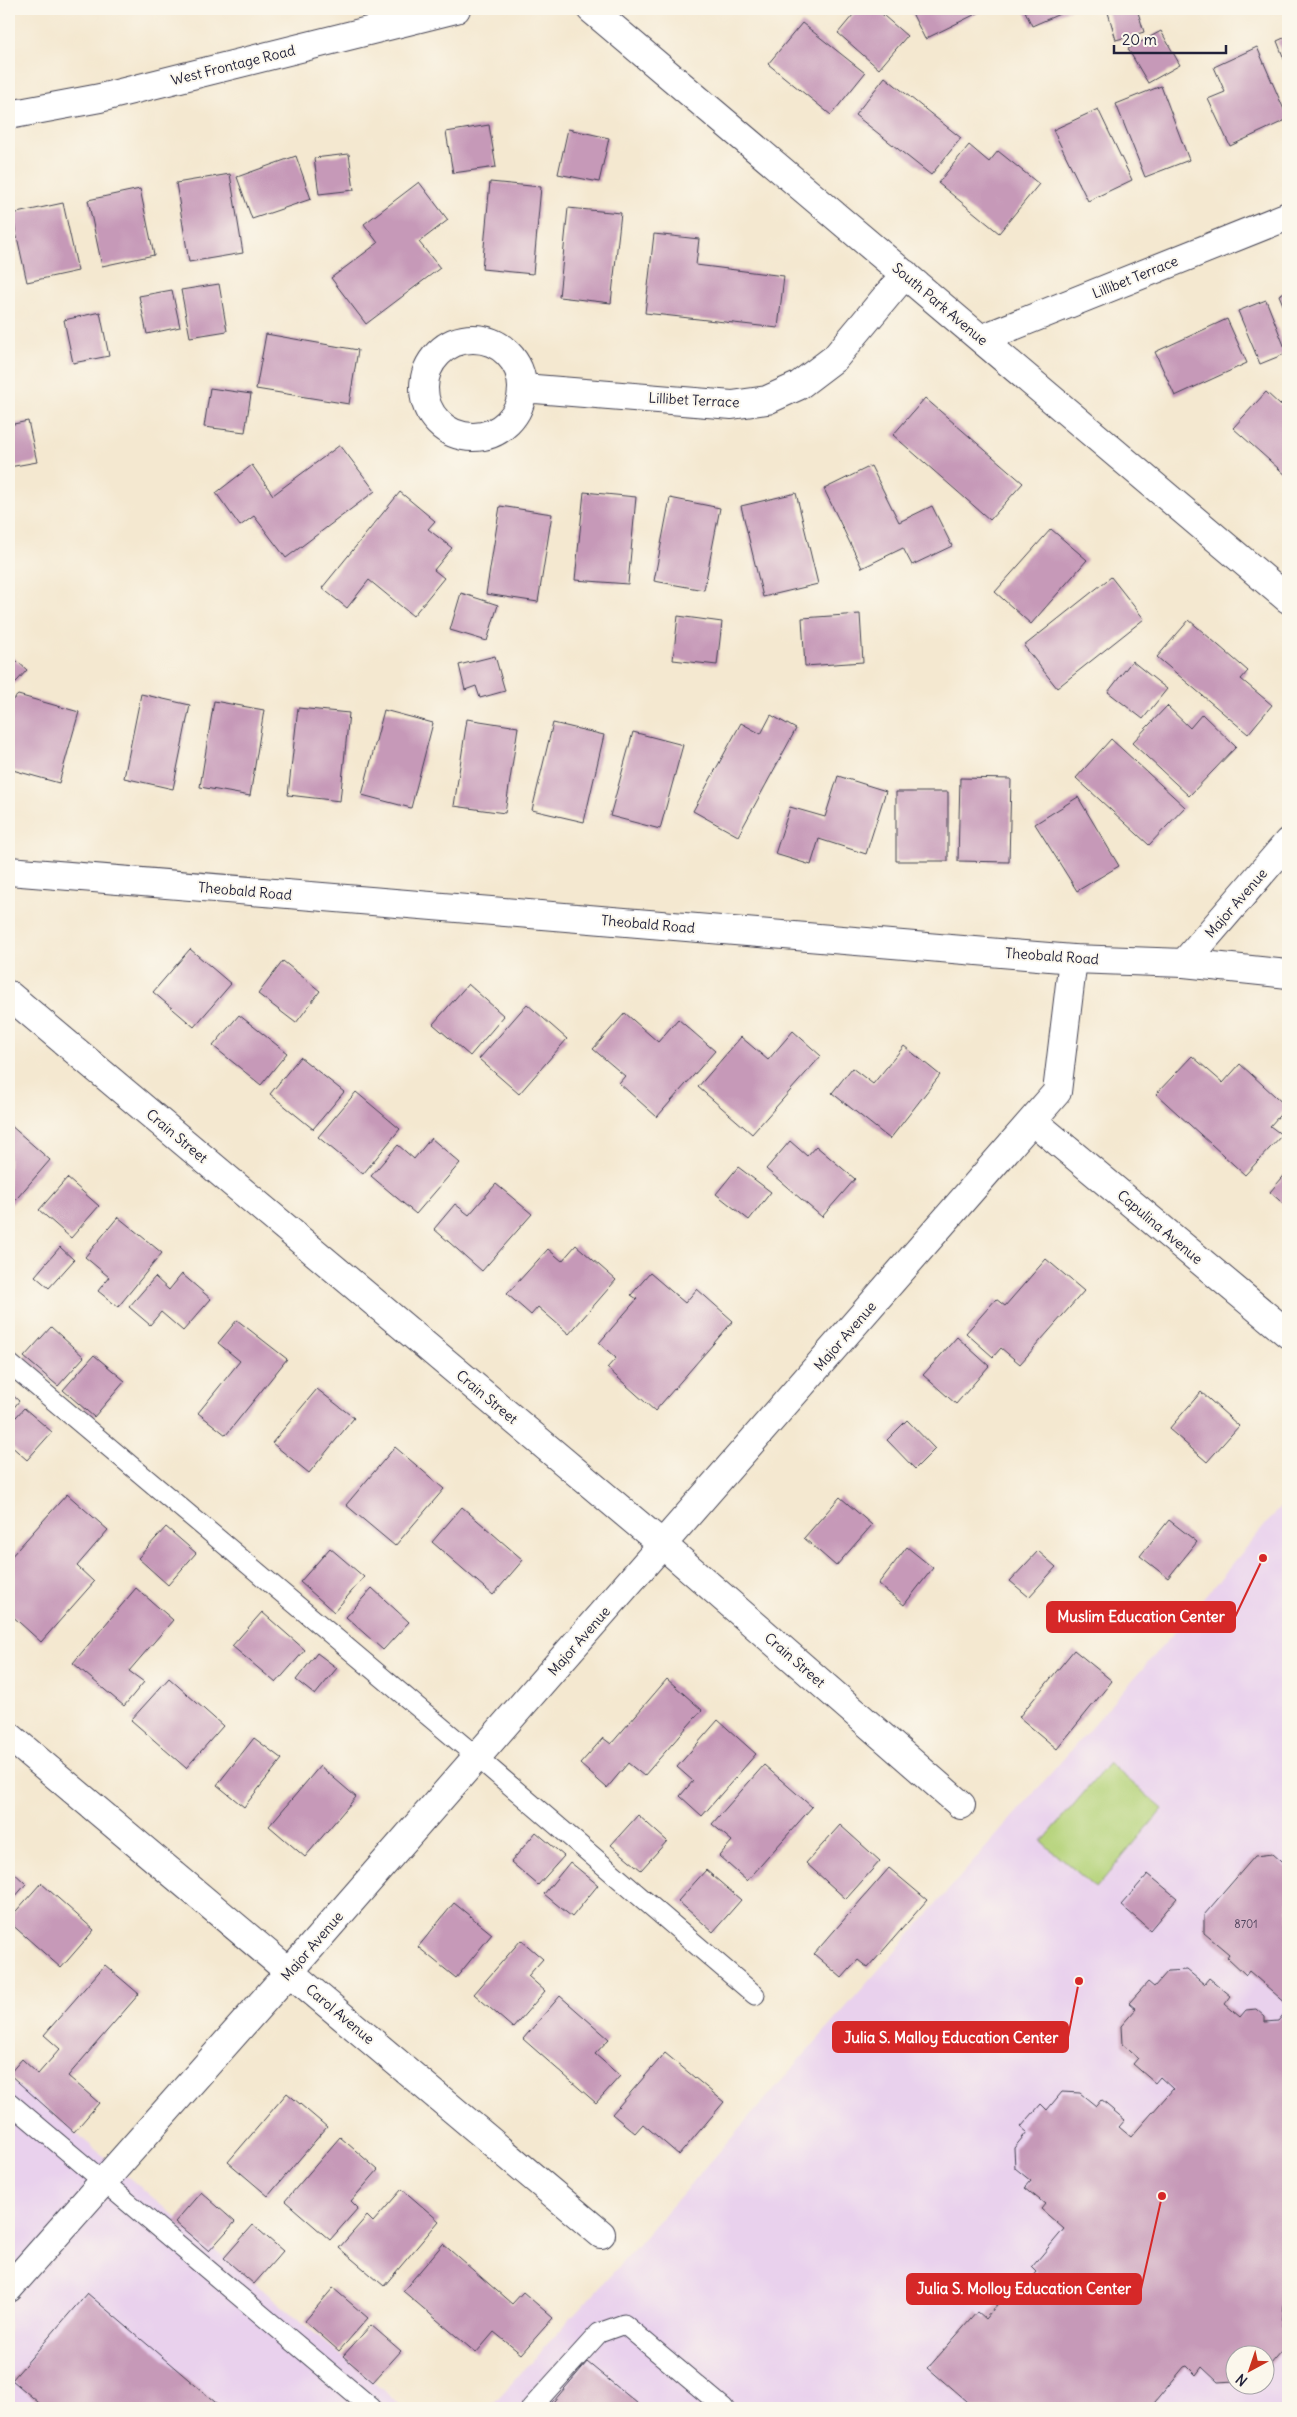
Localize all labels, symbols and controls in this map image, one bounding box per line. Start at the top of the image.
scale bar [1114,22,1227,54]
text: 20 m [1122,30,1157,49]
street label: West Frontage Road [169,41,297,89]
street label: Lillibet Terrace [1089,252,1181,302]
street label: South Park Avenue [889,259,991,349]
street label: Lillibet Terrace [648,389,740,411]
street label: Major Avenue [1201,865,1271,941]
street label: Theobald Road [197,878,293,904]
street label: Theobald Road [600,911,696,937]
street label: Theobald Road [1004,944,1100,968]
street label: Crain Street [143,1105,212,1167]
street label: Capulina Avenue [1114,1186,1206,1268]
street label: Major Avenue [810,1298,880,1374]
street label: Crain Street [453,1366,522,1428]
callout: Muslim Education Center [1047,1602,1235,1632]
street label: Major Avenue [544,1603,614,1679]
text: Muslim Education Center [1057,1607,1226,1626]
street label: Crain Street [761,1629,829,1691]
street label: Major Avenue [277,1908,347,1984]
house number: 8701 [1234,1917,1258,1931]
street label: Carol Avenue [302,1980,378,2048]
callout: Julia S. Malloy Education Center [833,2022,1068,2052]
text: Julia S. Malloy Education Center [844,2028,1059,2048]
callout: Julia S. Molloy Education Center [907,2274,1141,2304]
text: Julia S. Molloy Education Center [917,2279,1132,2299]
north arrow [1224,2344,1274,2394]
text: N [1232,2370,1251,2390]

